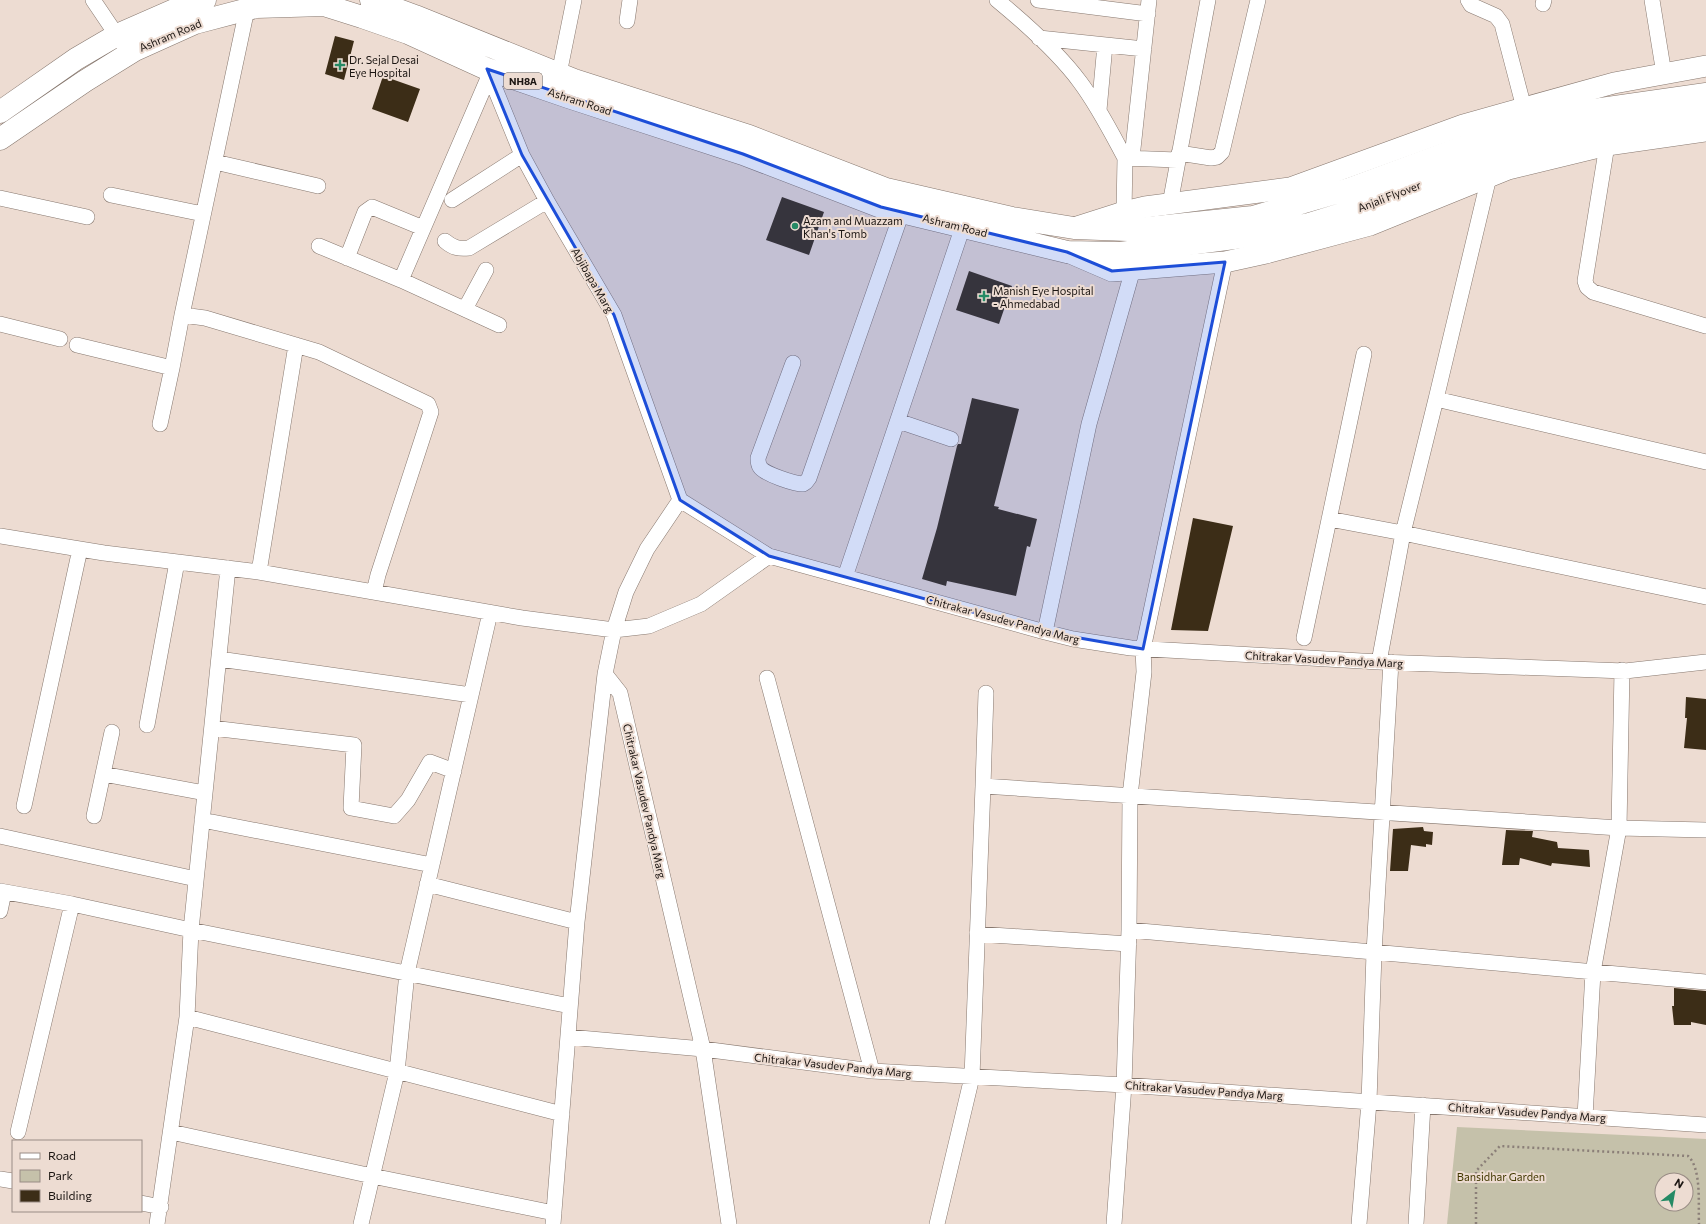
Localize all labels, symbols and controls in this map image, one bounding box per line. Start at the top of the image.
street label: Ashram Road [137,16,203,54]
place label: Dr. Sejal Desai Eye Hospital [349,53,419,79]
marker: Dr. Sejal Desai Eye Hospital [334,59,346,71]
road number: NH8A [504,73,542,89]
street label: Ashram Road [546,85,614,117]
street label: Anjali Flyover [1355,178,1423,214]
street label: Ashram Road [921,211,989,239]
place label: Azam and Muazzam Khan's Tomb [803,214,903,240]
marker: Azam and Muazzam Khan's Tomb [790,221,800,231]
street label: Abjibapa Marg [569,245,617,315]
place label: Manish Eye Hospital - Ahmedabad [993,284,1094,310]
marker: Manish Eye Hospital - Ahmedabad [978,290,990,302]
street label: Chitrakar Vasudev Pandya Marg [925,592,1081,646]
street label: Chitrakar Vasudev Pandya Marg [1245,648,1403,670]
street label: Chitrakar Vasudev Pandya Marg [621,722,669,880]
street label: Chitrakar Vasudev Pandya Marg [754,1050,912,1080]
street label: Chitrakar Vasudev Pandya Marg [1125,1078,1283,1102]
street label: Chitrakar Vasudev Pandya Marg [1448,1100,1606,1124]
legend [12,1140,142,1212]
text: Road [48,1148,76,1162]
text: Park [48,1168,74,1182]
park label: Bansidhar Garden [1457,1170,1545,1183]
north arrow [1654,1172,1694,1212]
text: N [1673,1175,1686,1191]
text: Building [48,1188,92,1202]

